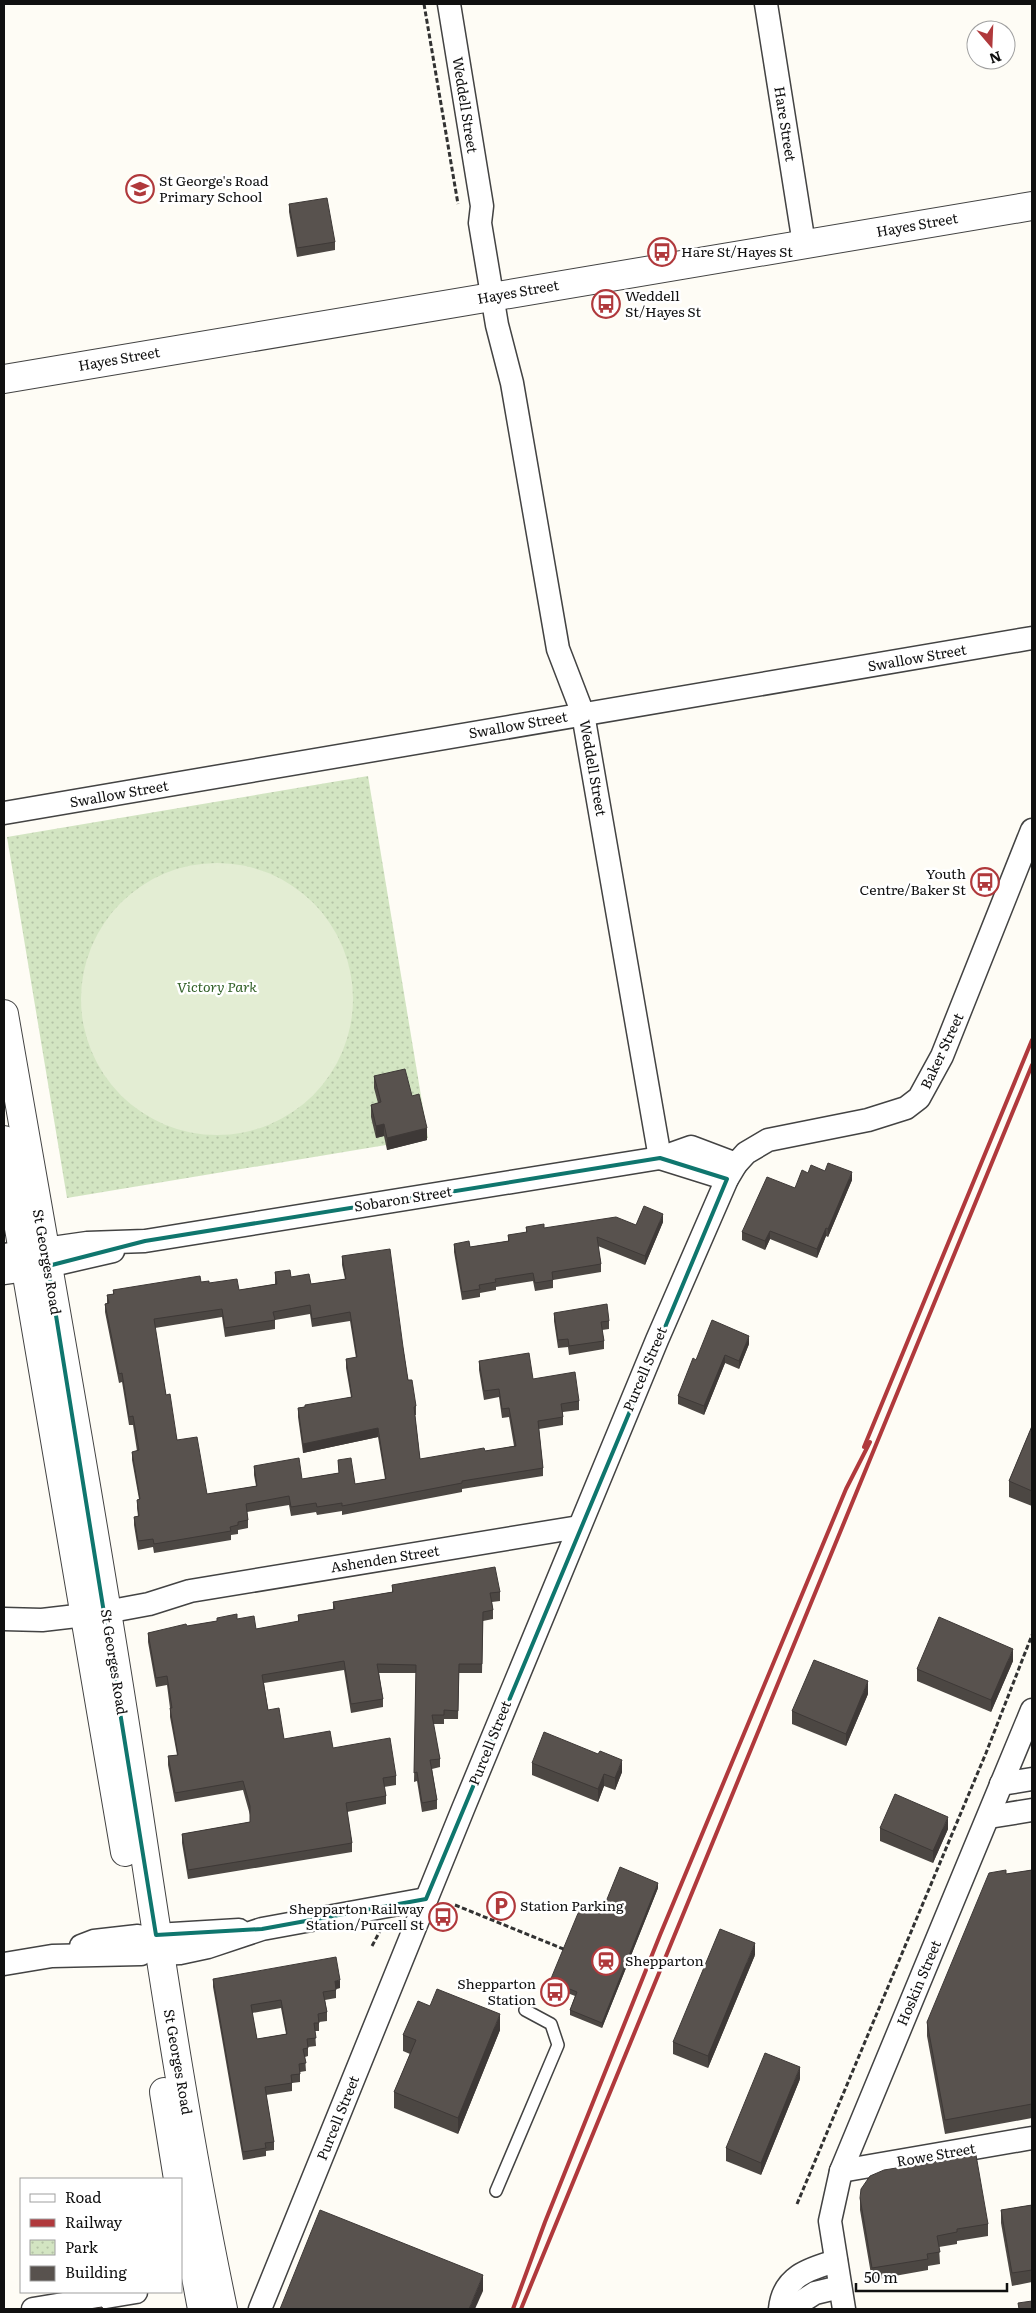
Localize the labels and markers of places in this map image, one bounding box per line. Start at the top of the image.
place label: St George's Road Primary School [159,170,269,206]
school or university icon: St George's Road Primary School [125,174,155,204]
bus stop icon: Hare St/Hayes St [647,237,677,267]
place label: Hare St/Hayes St [681,241,793,261]
place label: Weddell St/Hayes St [625,285,702,321]
bus stop icon: Weddell St/Hayes St [591,289,621,319]
place label: Youth Centre/Baker St [860,863,966,899]
bus stop icon: Youth Centre/Baker St [970,867,1000,897]
parking icon: Station Parking [486,1891,516,1921]
place label: Station Parking [520,1895,624,1915]
place label: Shepparton Railway Station/Purcell St [289,1898,425,1934]
bus stop icon: Shepparton Railway Station/Purcell St [428,1902,458,1932]
station icon: Shepparton [591,1946,621,1976]
place label: Shepparton [625,1950,704,1970]
place label: Shepparton Station [457,1973,536,2009]
bus stop icon: Shepparton Station [540,1977,570,2007]

